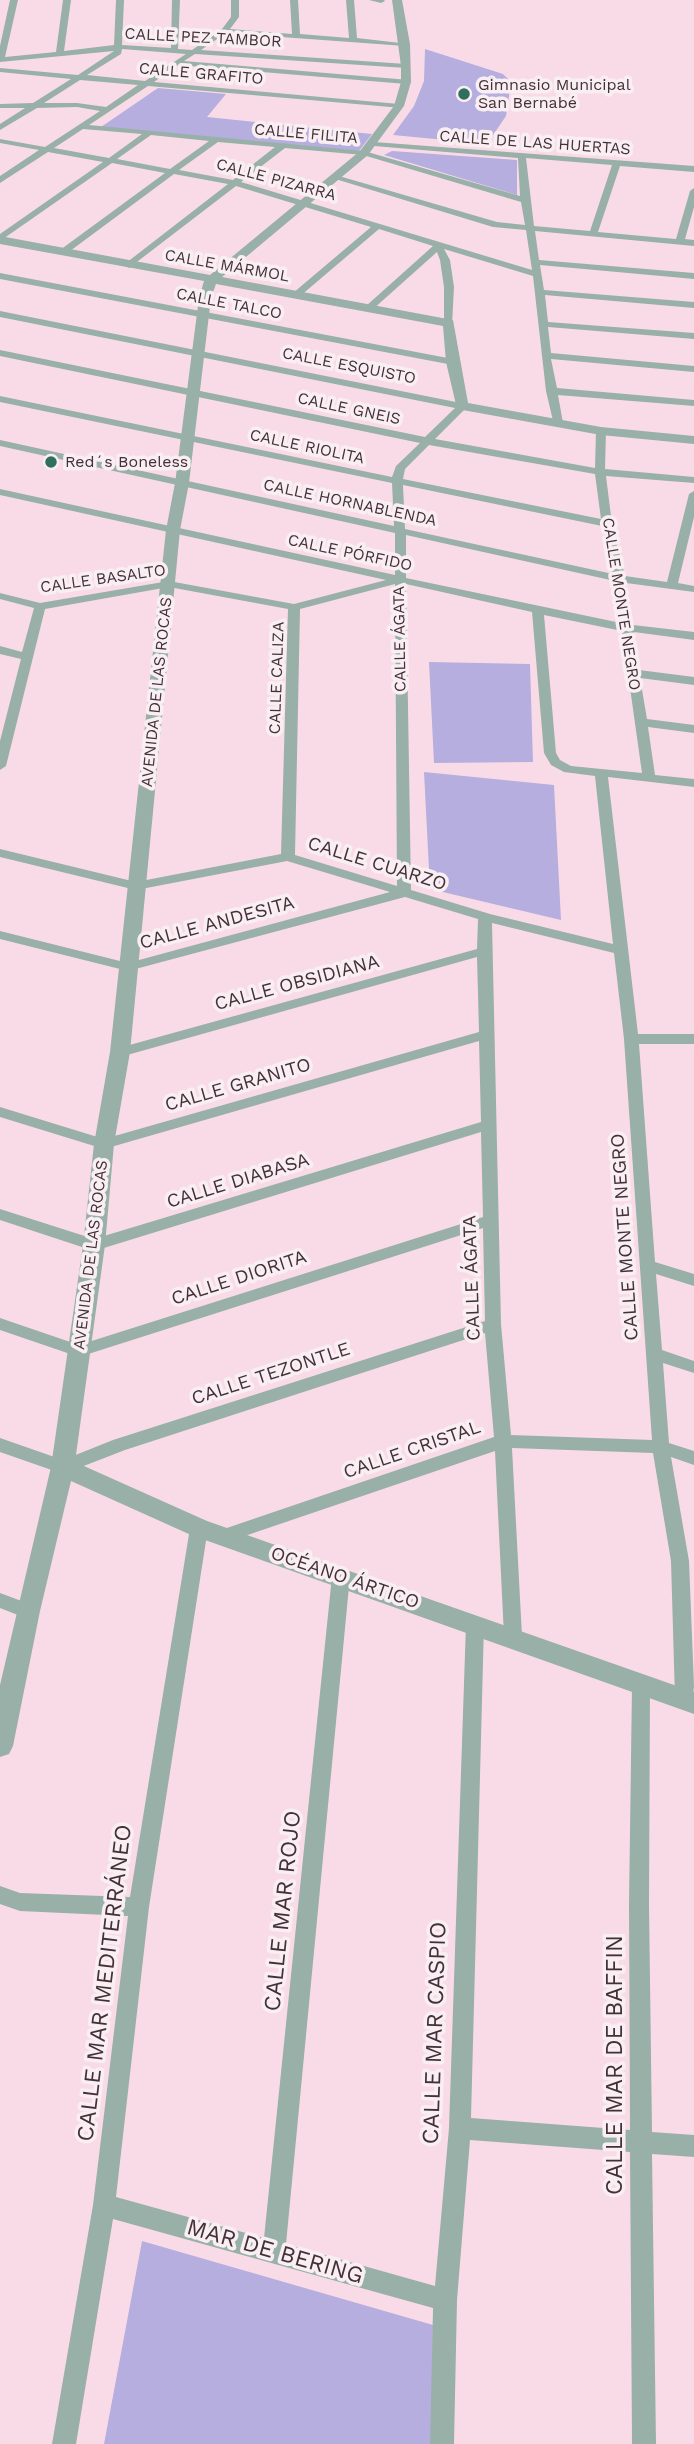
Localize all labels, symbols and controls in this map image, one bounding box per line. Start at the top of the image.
street label: CALLE PEZ TAMBOR [124,24,282,52]
street label: CALLE GRAFITO [138,59,264,89]
place label: Gimnasio Municipal San Bernabé [478,75,631,113]
marker: Gimnasio Municipal San Bernabé [456,86,472,102]
street label: CALLE FILITA [253,120,359,148]
street label: CALLE DE LAS HUERTAS [439,127,631,159]
street label: CALLE PIZARRA [214,155,338,205]
street label: CALLE MÁRMOL [163,246,291,286]
street label: CALLE TALCO [175,284,283,324]
street label: CALLE ESQUISTO [280,344,418,388]
street label: CALLE GNEIS [296,389,402,429]
street label: CALLE RIOLITA [248,425,366,469]
place label: Red´s Boneless [65,452,188,472]
marker: Red´s Boneless [43,454,59,470]
street label: CALLE HORNABLENDA [262,475,438,531]
street label: CALLE MONTE NEGRO [598,516,644,692]
street label: CALLE PÓRFIDO [286,530,414,576]
street label: CALLE BASALTO [39,561,167,597]
street label: CALLE ÁGATA [389,586,411,692]
street label: AVENIDA DE LAS ROCAS [137,596,177,788]
street label: CALLE CALIZA [265,621,289,735]
street label: CALLE CUARZO [305,832,449,896]
street label: CALLE ANDESITA [137,891,297,955]
street label: CALLE OBSIDIANA [212,950,382,1016]
street label: CALLE GRANITO [162,1053,314,1117]
street label: CALLE MONTE NEGRO [606,1133,644,1341]
street label: CALLE DIABASA [164,1148,312,1214]
street label: AVENIDA DE LAS ROCAS [70,1159,112,1351]
street label: CALLE ÁGATA [458,1215,486,1341]
street label: CALLE DIORITA [168,1245,310,1311]
street label: CALLE TEZONTLE [189,1338,353,1410]
street label: CALLE CRISTAL [340,1416,484,1484]
street label: OCÉANO ÁRTICO [268,1542,422,1614]
street label: CALLE MAR ROJO [259,1809,307,2013]
street label: CALLE MAR MEDITERRÁNEO [72,1823,138,2143]
street label: CALLE MAR CASPIO [417,1921,453,2145]
street label: CALLE MAR DE BAFFIN [601,1935,629,2195]
street label: MAR DE BERING [184,2214,366,2290]

